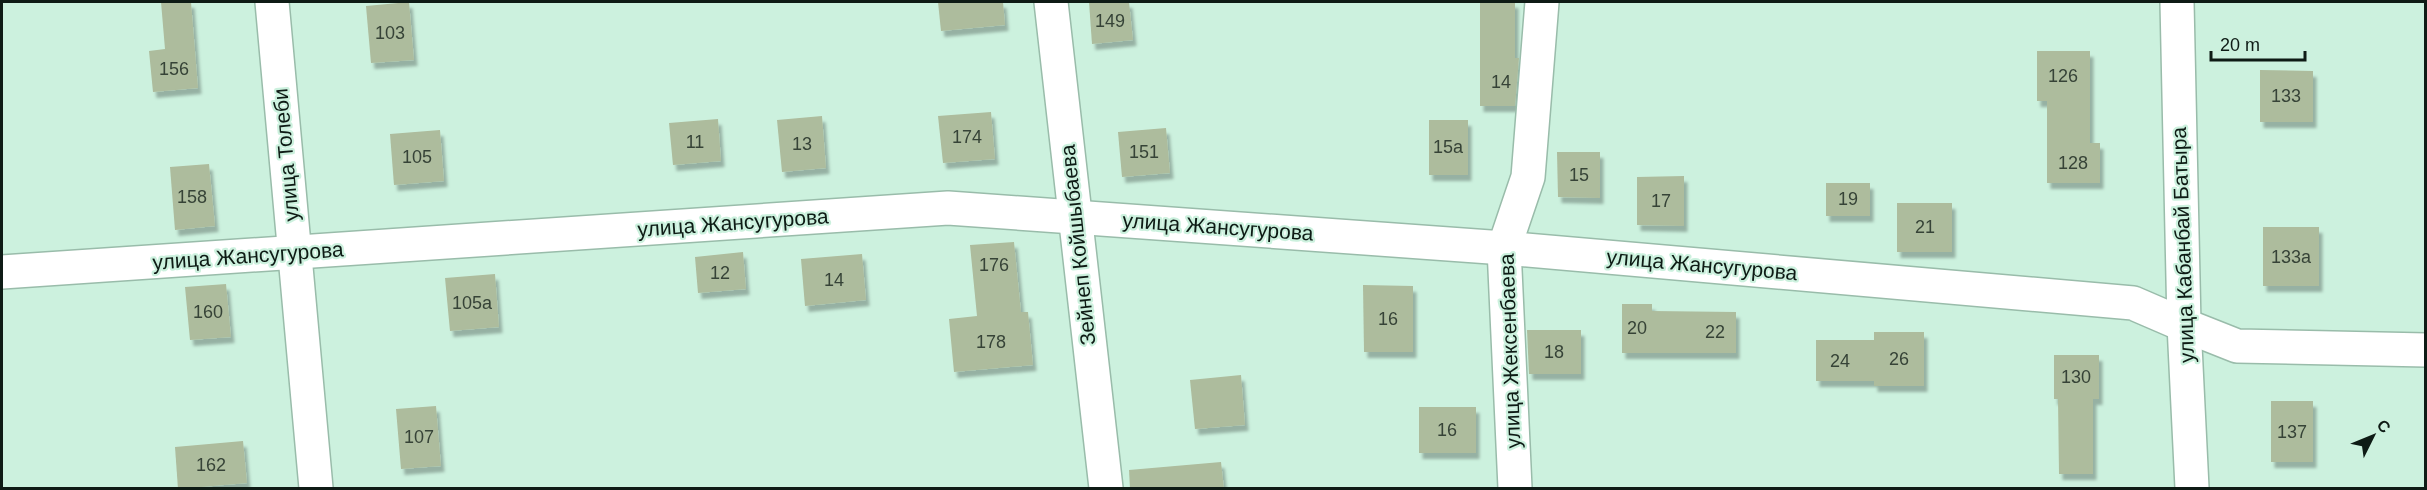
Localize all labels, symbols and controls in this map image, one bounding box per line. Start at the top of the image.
house number: 149 [1095,11,1125,31]
house number: 103 [375,23,405,43]
scale bar [2211,24,2306,62]
text: 20 m [2220,35,2260,55]
house number: 156 [159,59,189,79]
house number: 126 [2048,66,2078,86]
house number: 14 [1491,72,1511,92]
house number: 133 [2271,86,2301,106]
street label: улица Толеби [268,88,303,223]
street label: улица Кабанбай Батыра [2167,126,2198,363]
house number: 174 [952,127,982,147]
house number: 11 [686,132,704,152]
house number: 13 [792,134,812,154]
house number: 15а [1433,137,1464,157]
house number: 151 [1129,142,1159,162]
street label: Зейнеп Койшыбаева [1055,143,1099,347]
house number: 105 [402,147,432,167]
house number: 128 [2058,153,2088,173]
house number: 15 [1569,165,1589,185]
house number: 158 [177,187,207,207]
house number: 19 [1838,189,1858,209]
house number: 17 [1651,191,1671,211]
street label: улица Жансугурова [637,204,830,241]
street label: улица Жансугурова [1122,208,1315,245]
house number: 21 [1915,217,1935,237]
street label: улица Жансугурова [152,237,345,274]
street label: улица Жансугурова [1606,245,1799,284]
house number: 133а [2271,247,2312,267]
street label: улица Жексенбаева [1495,253,1524,449]
house number: 176 [979,255,1009,275]
house number: 12 [710,263,730,283]
house number: 14 [824,270,844,290]
house number: 105а [452,293,493,313]
house number: 160 [193,302,223,322]
house number: 16 [1378,309,1398,329]
house number: 20 [1627,318,1647,338]
house number: 22 [1705,322,1725,342]
house number: 178 [976,332,1006,352]
house number: 18 [1544,342,1564,362]
house number: 26 [1889,349,1909,369]
house number: 24 [1830,351,1850,371]
house number: 130 [2061,367,2091,387]
north arrow [2343,406,2403,466]
text: С [2373,416,2394,436]
house number: 16 [1437,420,1457,440]
house number: 137 [2277,422,2307,442]
house number: 107 [404,427,434,447]
house number: 162 [196,455,226,475]

